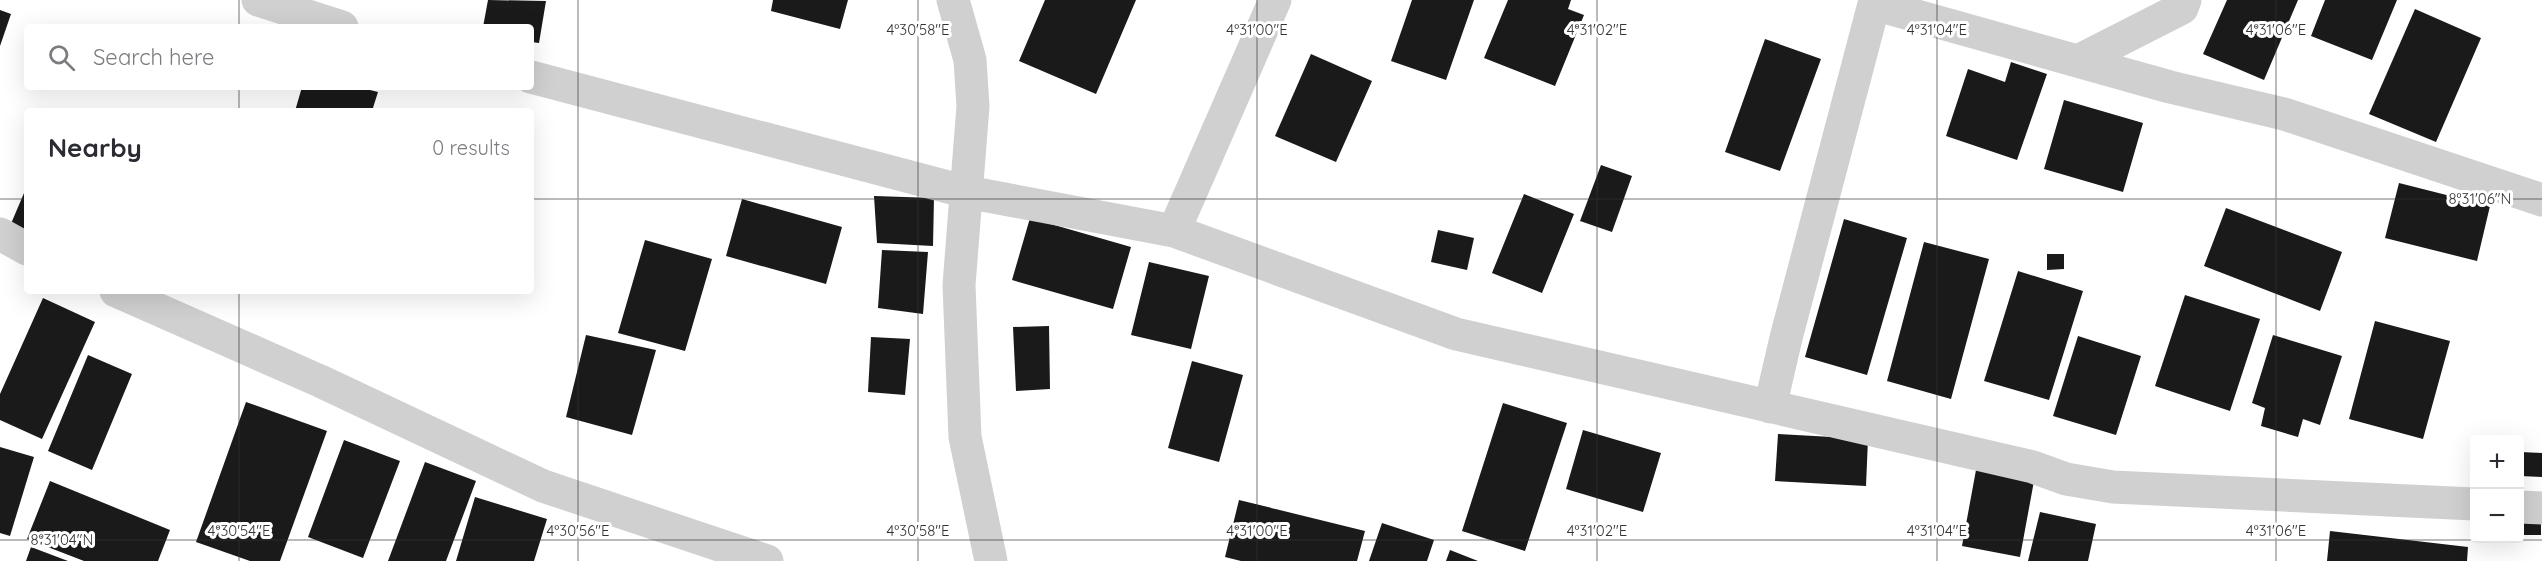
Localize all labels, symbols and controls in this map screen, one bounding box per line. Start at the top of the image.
text: 4°30'58"E [886,20,950,39]
text: 4°31'00"E [1226,20,1288,39]
text: 4°31'02"E [1567,20,1627,39]
text: 4°31'04"E [1907,20,1967,39]
text: 4°31'06"E [2246,20,2306,39]
search box [24,24,534,90]
icon: search [45,41,78,74]
text: Search here [93,43,214,71]
text: Nearby [48,131,142,164]
text: 0 results [432,135,510,160]
text: 8°31'06"N [2448,189,2512,208]
map controls [2470,435,2524,543]
button: + [2470,435,2524,489]
button: − [2470,489,2524,543]
text: 4°30'54"E [208,521,270,540]
text: 4°30'56"E [546,521,610,540]
text: 4°30'58"E [886,521,950,540]
text: 4°31'00"E [1226,521,1288,540]
text: 4°31'02"E [1567,521,1627,540]
text: 4°31'04"E [1907,521,1967,540]
text: 4°31'06"E [2246,521,2306,540]
text: 8°31'04"N [31,530,93,549]

